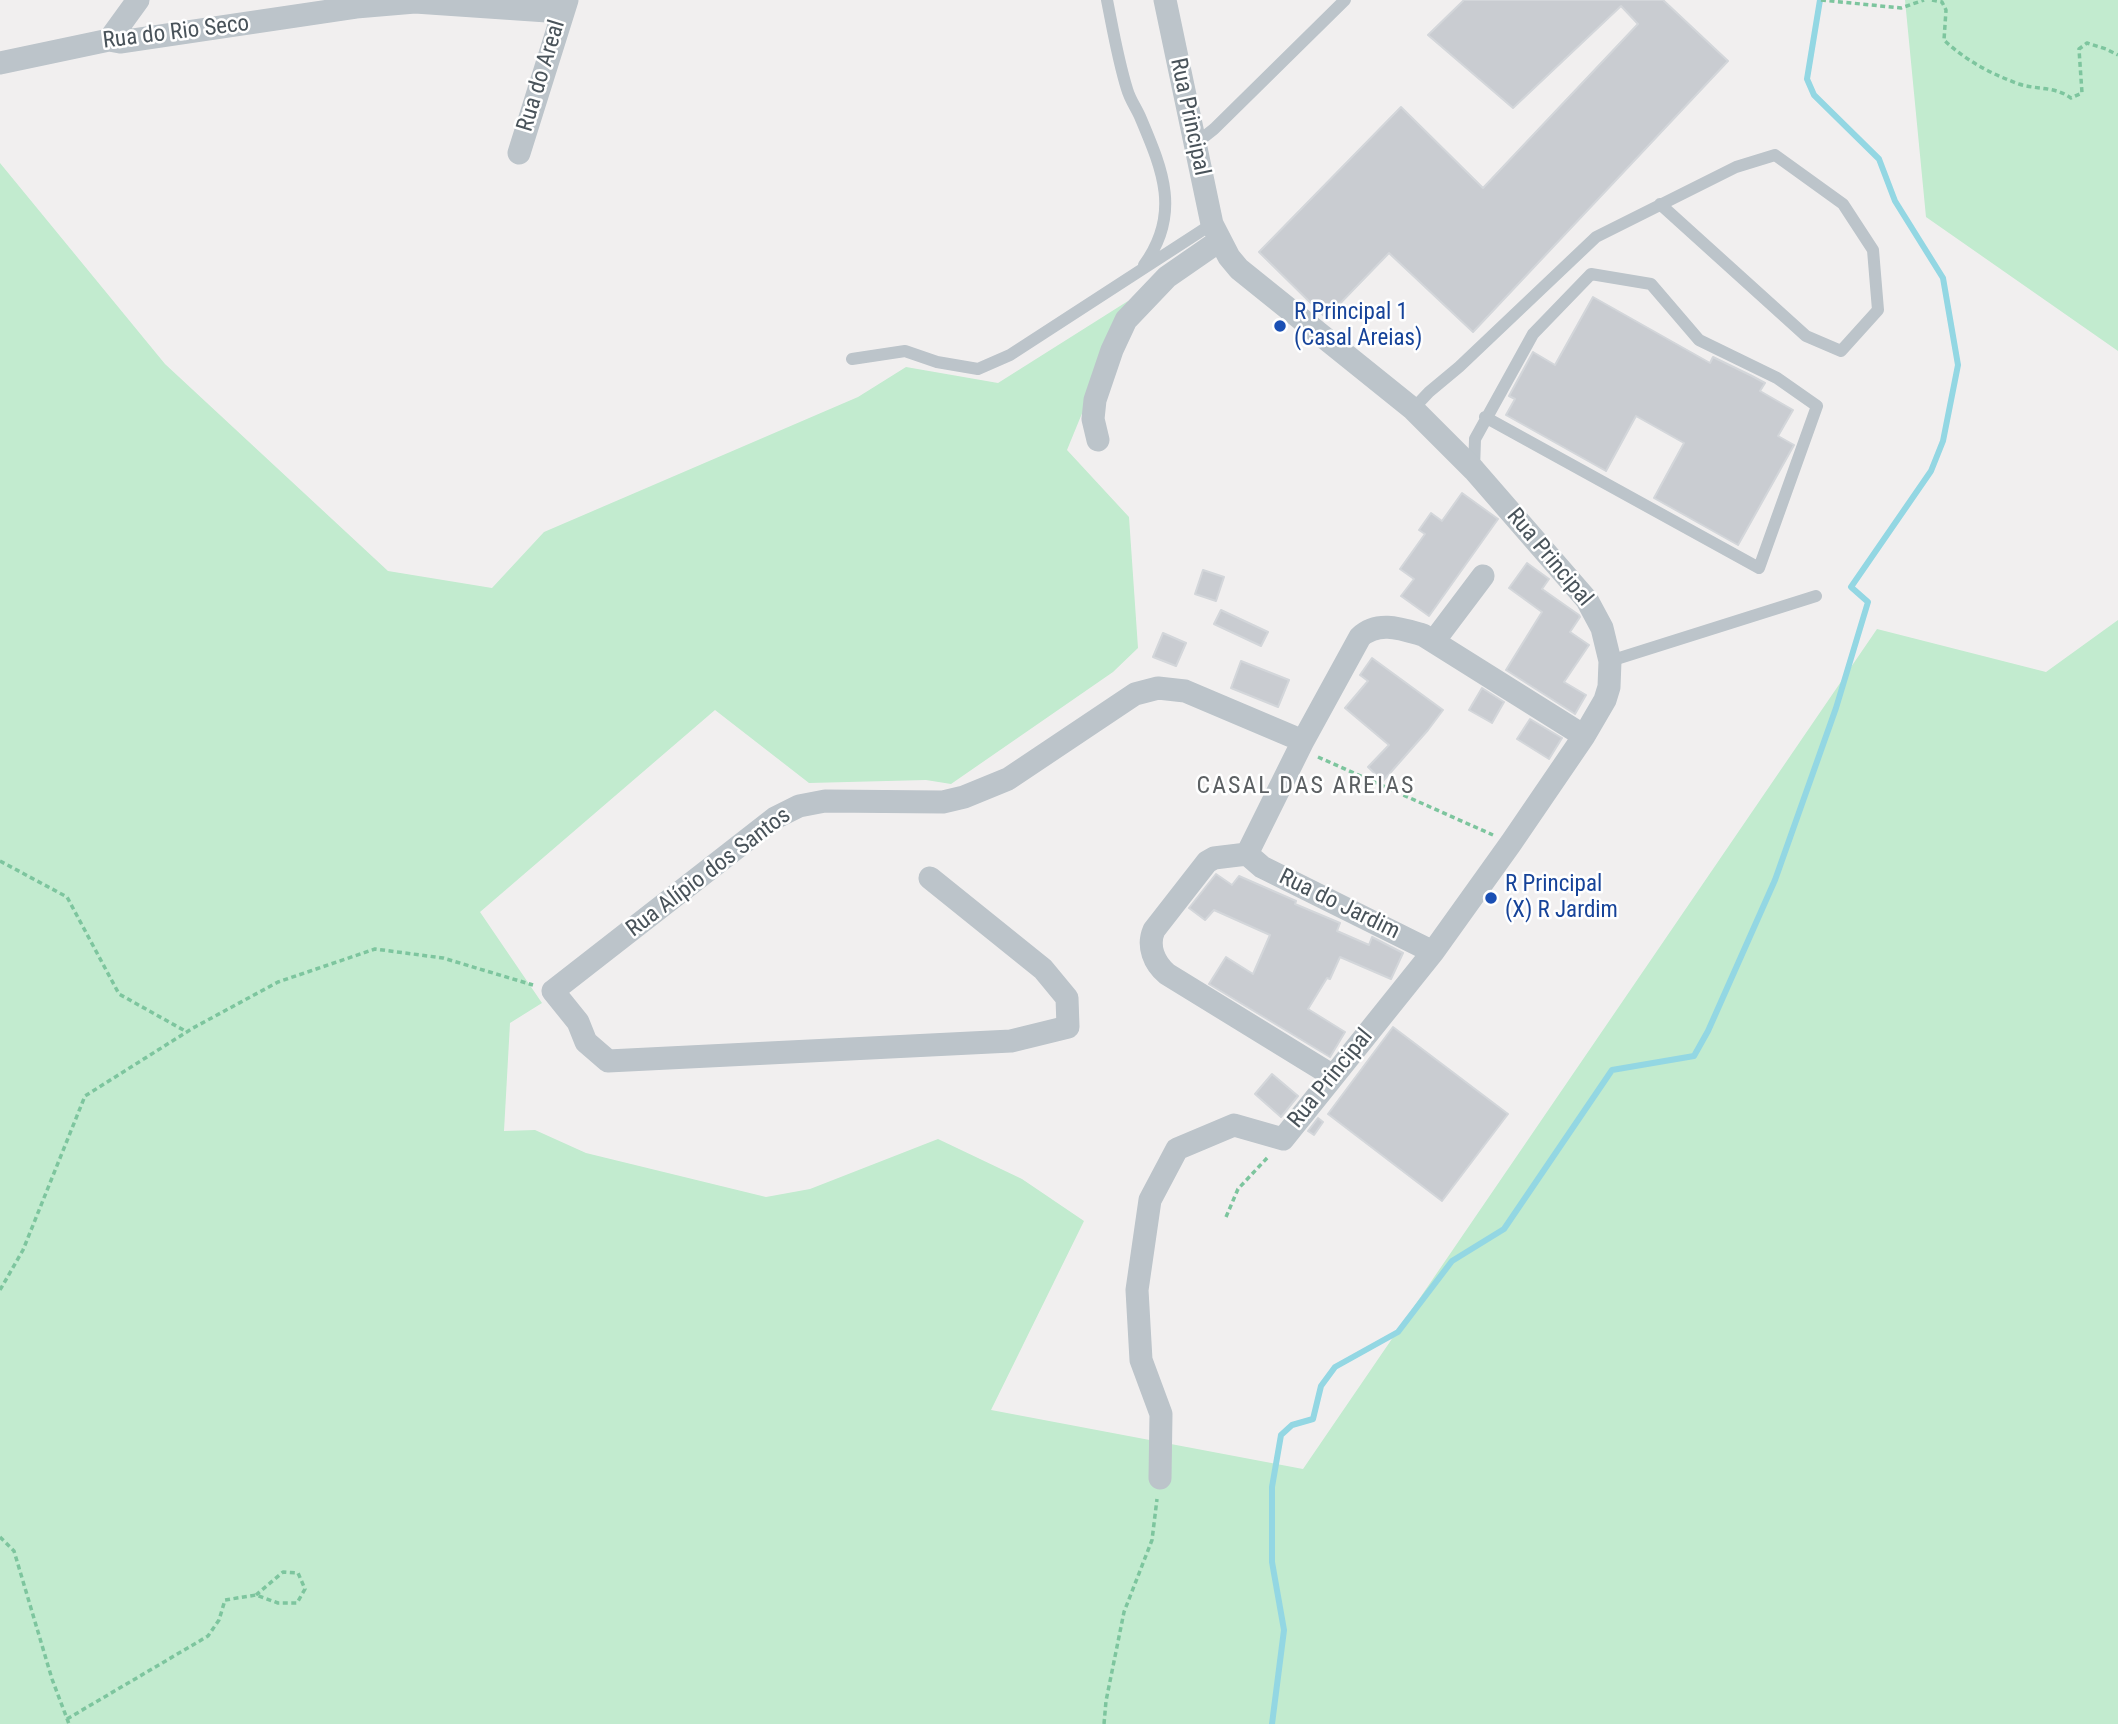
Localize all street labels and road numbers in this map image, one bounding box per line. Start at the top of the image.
street label: Rua do Rio Seco [101,10,251,56]
street label: Rua do Areal [512,17,572,135]
street label: Rua Principal [1163,56,1215,178]
street label: Rua Principal [1500,503,1598,613]
street label: Rua Alípio dos Santos [621,802,797,944]
street label: Rua do Jardim [1274,864,1404,946]
street label: Rua Principal [1283,1024,1379,1134]

